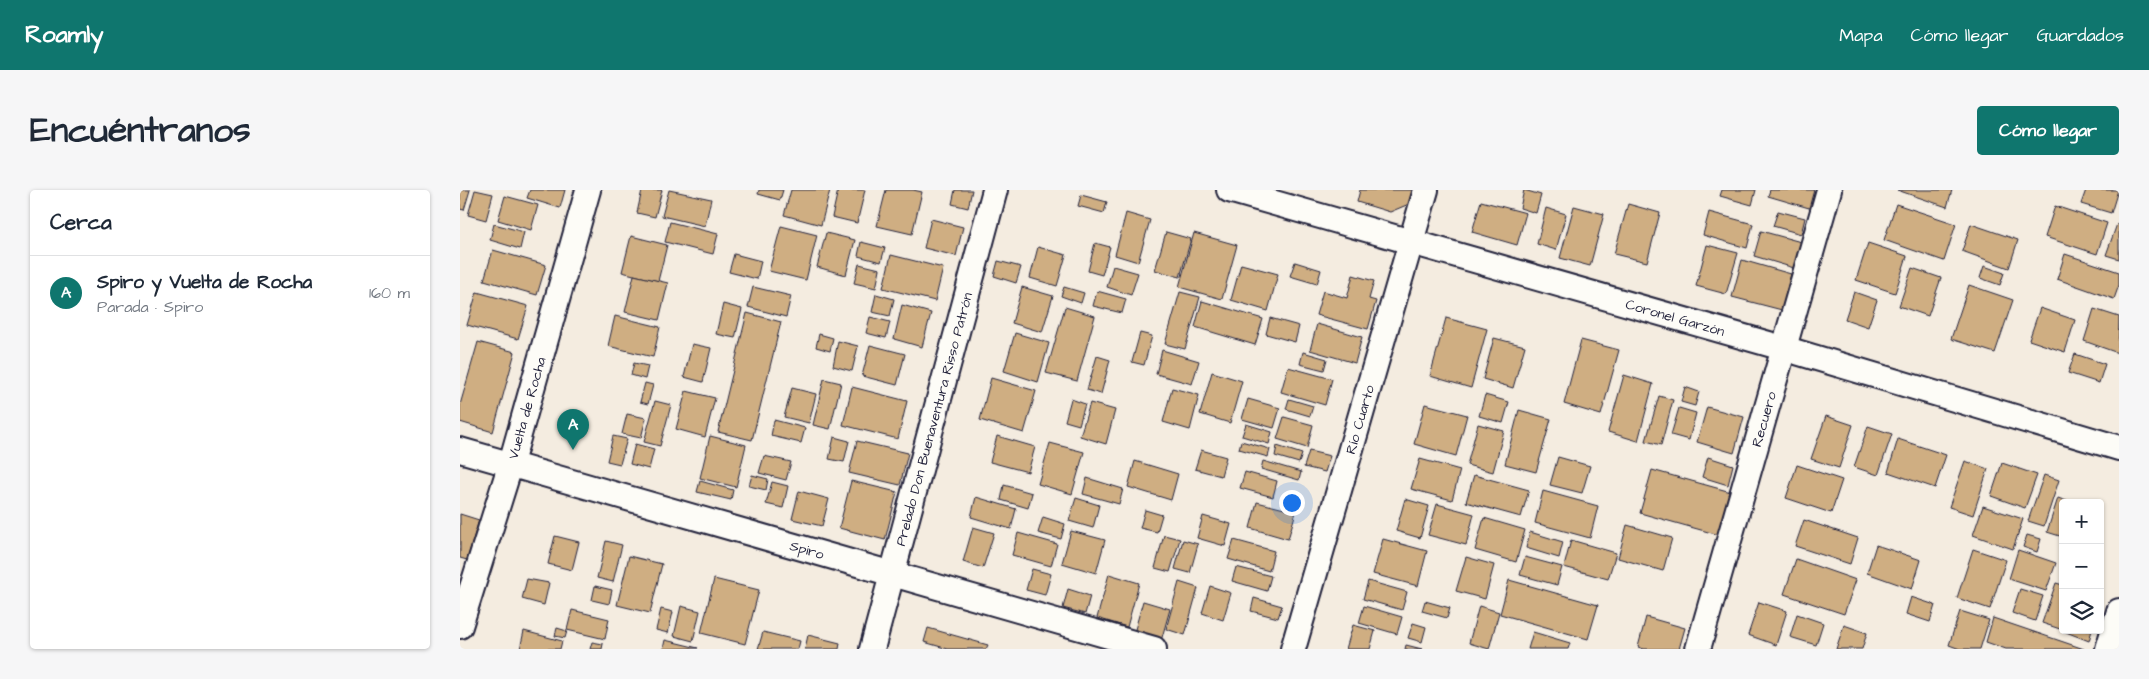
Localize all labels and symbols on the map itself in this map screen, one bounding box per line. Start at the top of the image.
street label: Prelado Don Buenaventura Risso Patrón [891,290,978,548]
street label: Coronel Garzón [1623,295,1727,342]
street label: Vuelta de Rocha [504,355,551,462]
street label: Río Cuarto [1341,383,1380,457]
street label: Recuero [1747,389,1782,449]
pin: A [557,409,589,450]
your location [1279,490,1305,516]
street label: Spiro [787,536,826,565]

